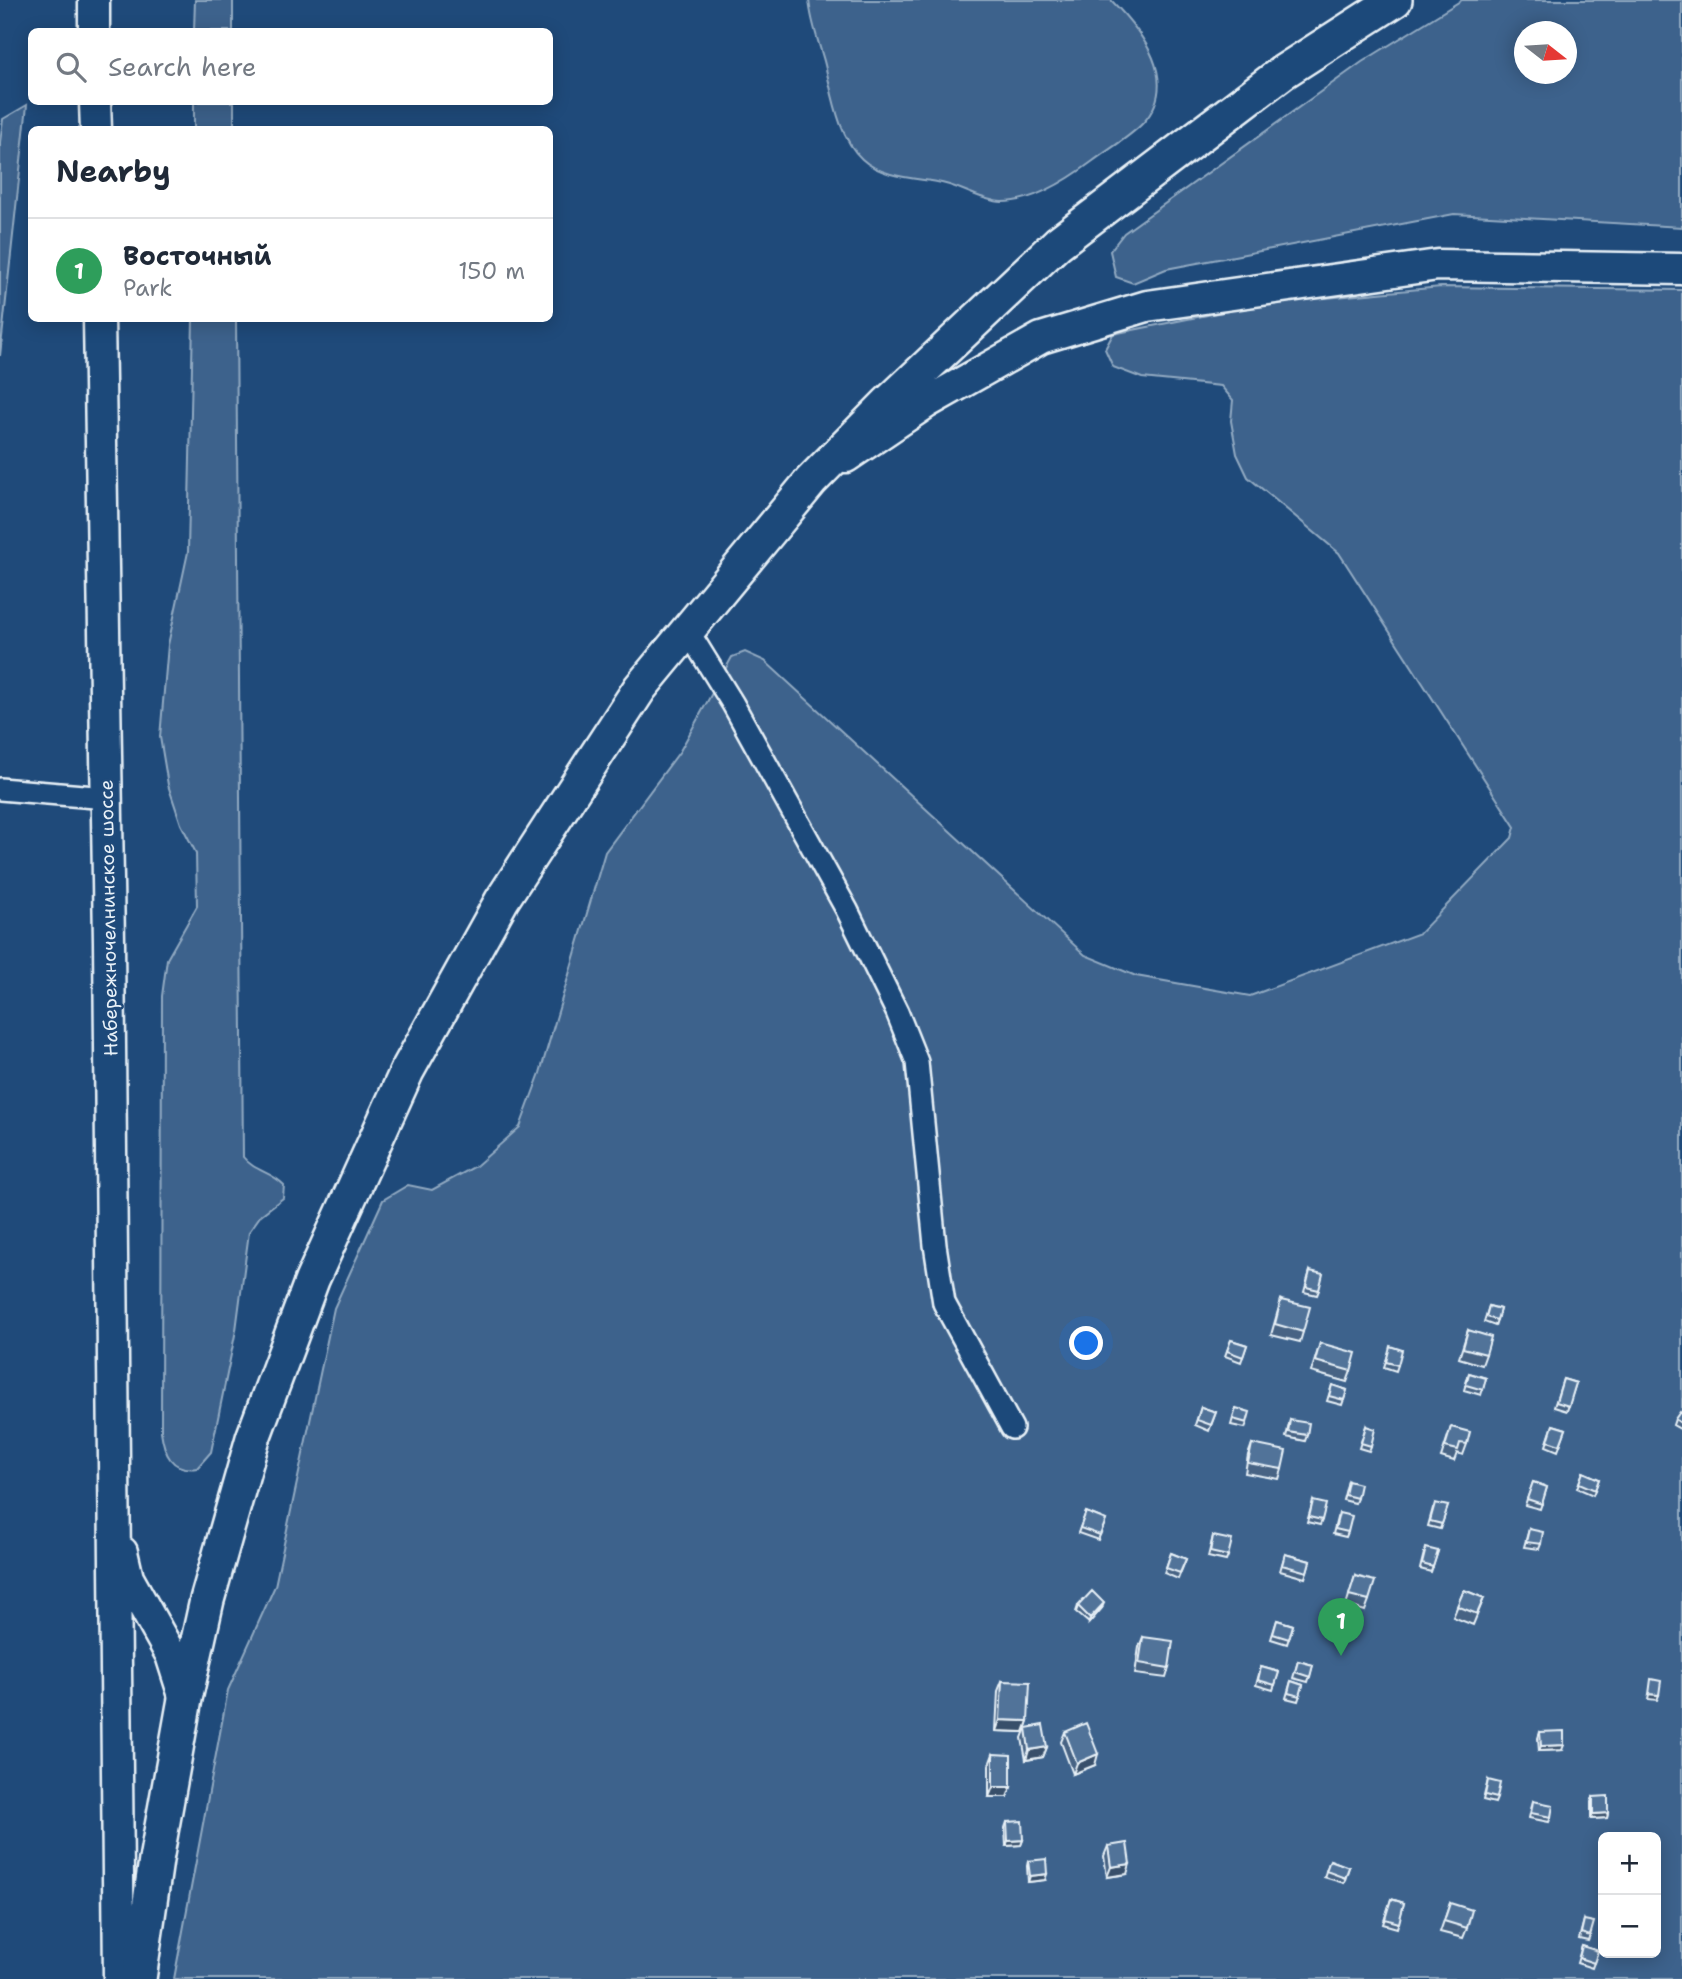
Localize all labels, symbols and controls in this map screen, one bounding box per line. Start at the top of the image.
north arrow [1514,21,1577,84]
search box [28,28,553,105]
icon: search [52,48,90,86]
text: Search here [108,49,257,84]
text: Nearby [56,151,171,192]
text: Восточный [123,238,272,273]
text: 1 [74,256,84,286]
text: 150 m [458,256,525,286]
text: Park [123,273,172,303]
street label: Набережночелнинское шоссе [94,779,123,1057]
your location [1069,1326,1103,1360]
pin: 1 [1318,1598,1364,1656]
map controls [1598,1832,1661,1958]
button: + [1598,1832,1661,1895]
button: − [1598,1895,1661,1958]

